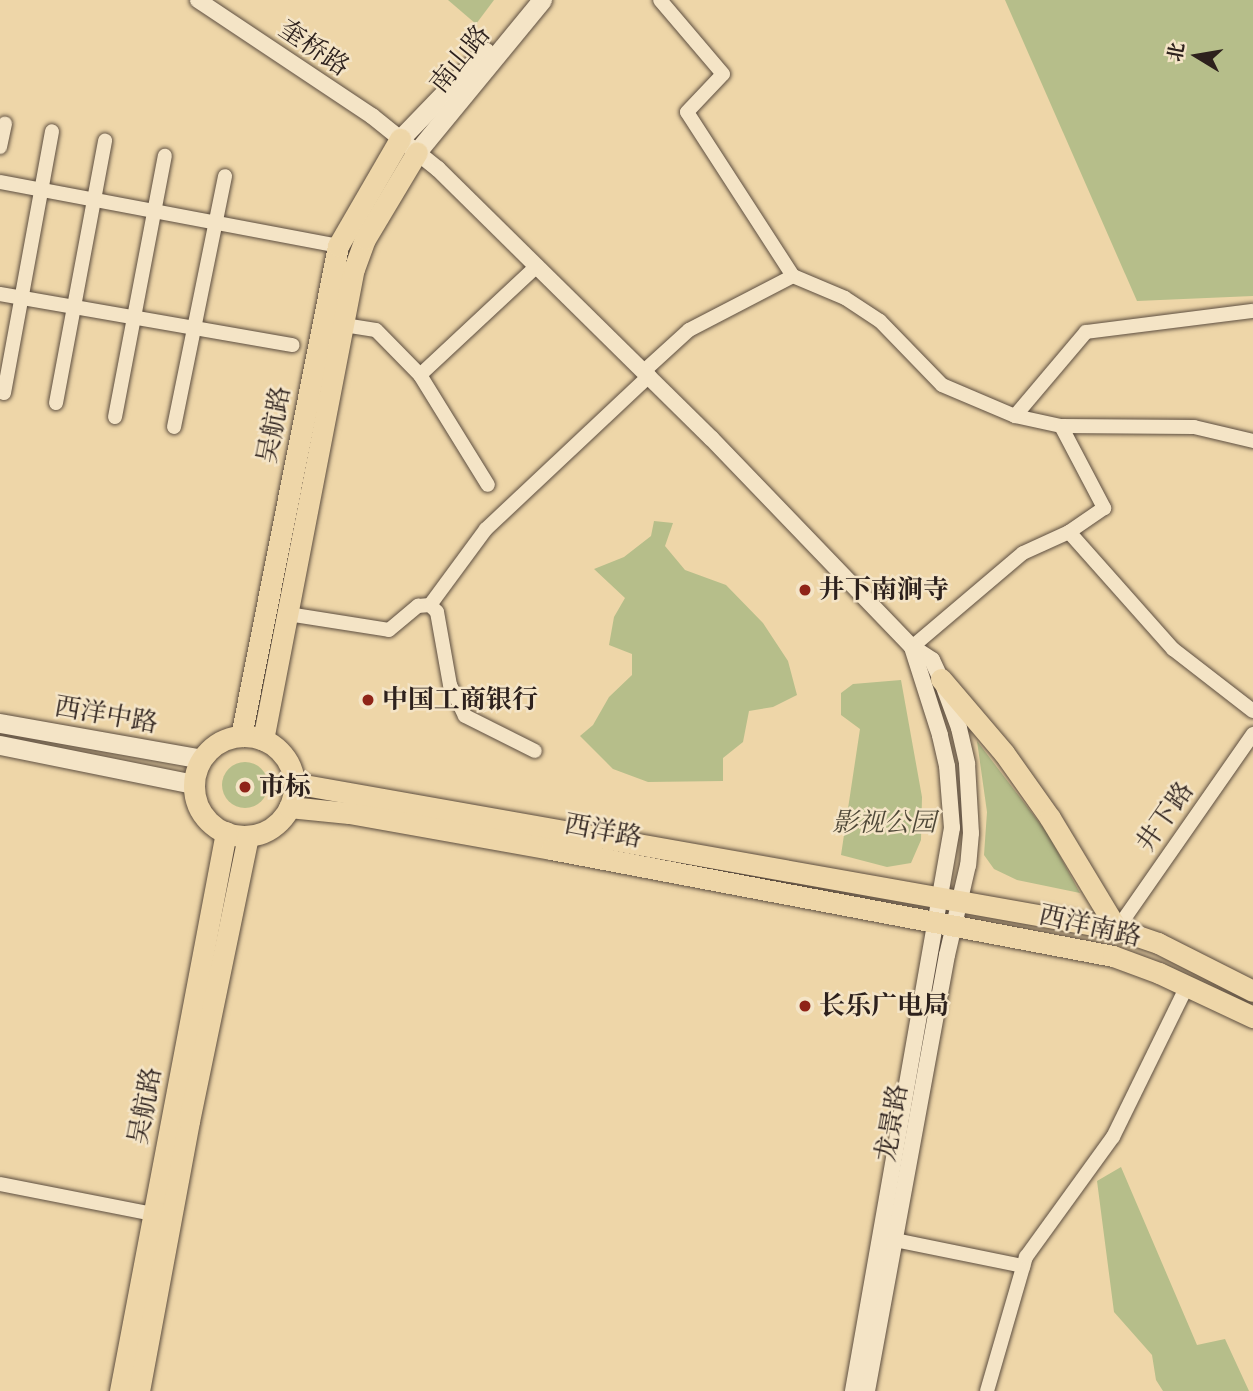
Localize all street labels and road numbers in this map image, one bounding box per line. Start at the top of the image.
street label: 奎桥路 [273,13,355,83]
street label: 南山路 [423,19,497,99]
street label: 吴航路 [251,384,297,466]
street label: 西洋中路 [52,691,160,739]
street label: 井下路 [1130,776,1200,858]
street label: 西洋路 [562,808,644,854]
street label: 西洋南路 [1036,899,1144,953]
street label: 吴航路 [122,1065,168,1147]
street label: 龙景路 [870,1082,914,1164]

